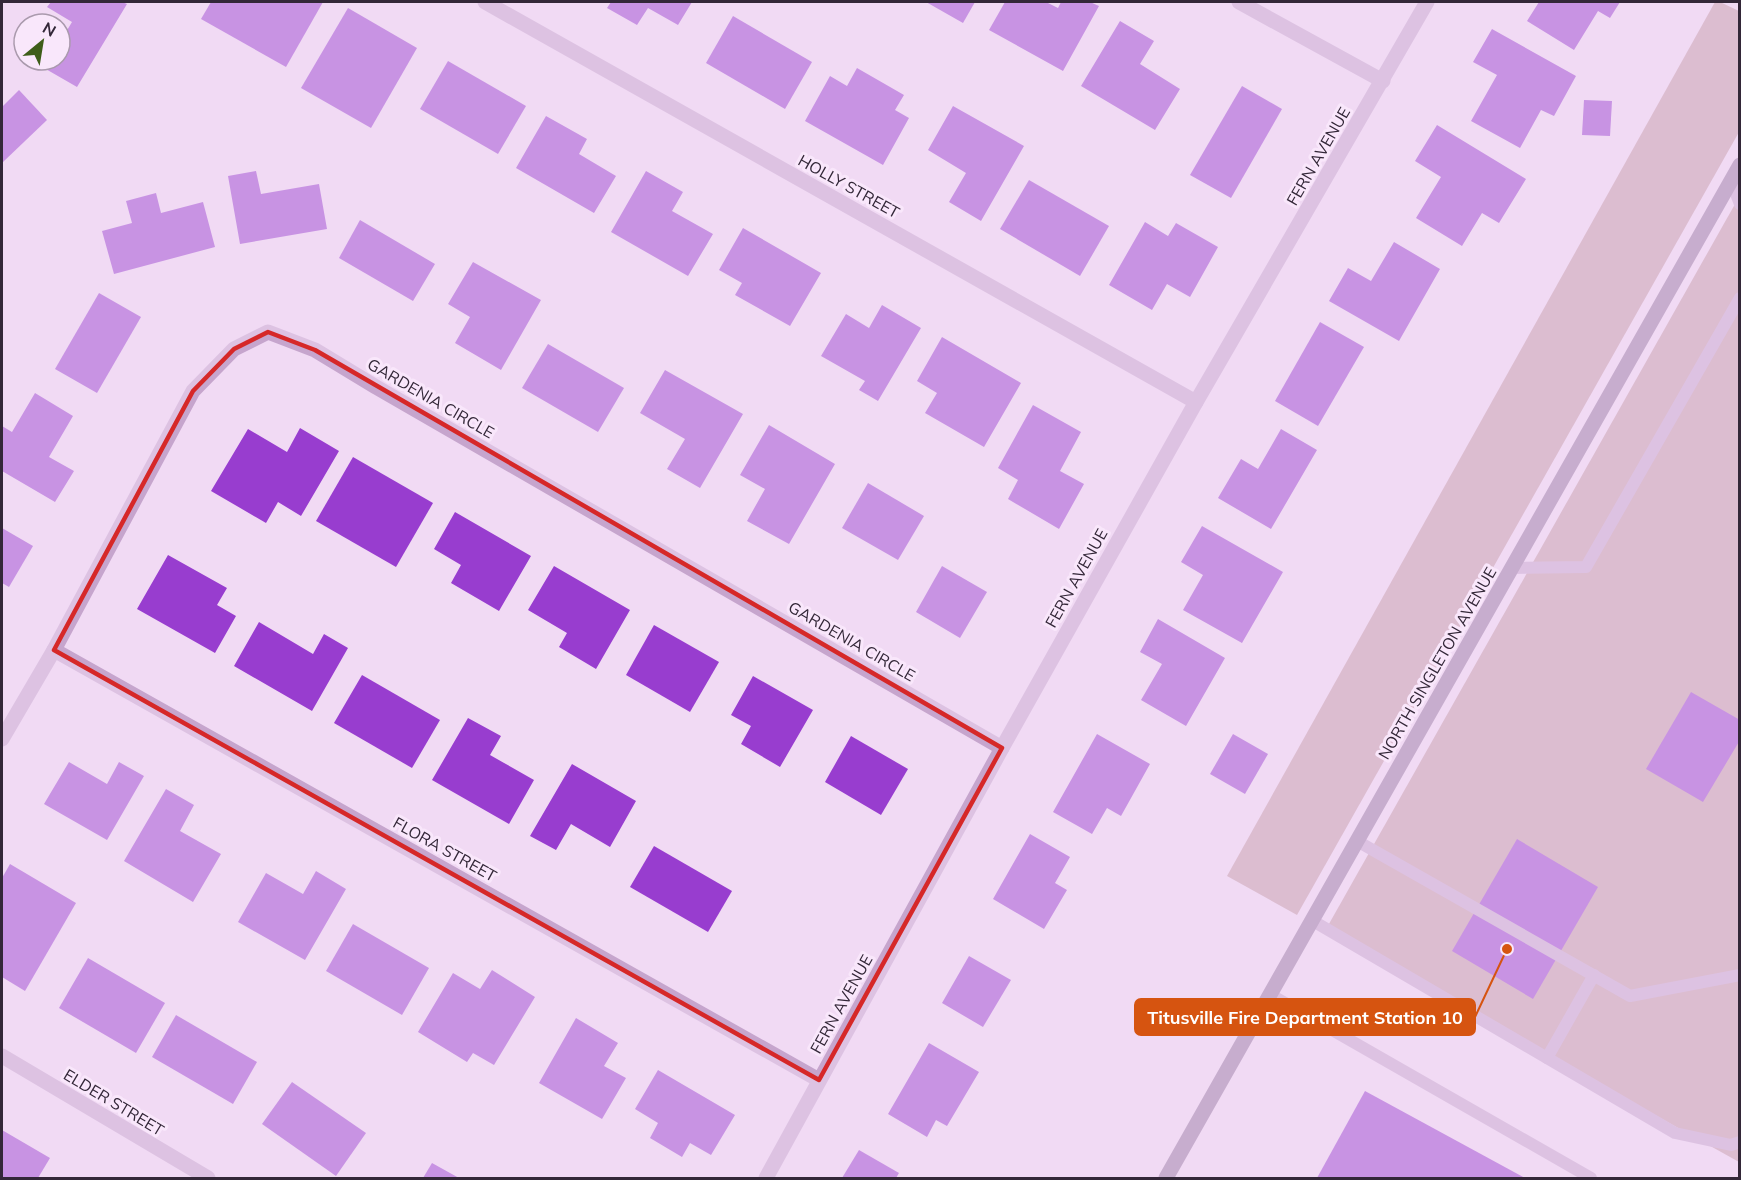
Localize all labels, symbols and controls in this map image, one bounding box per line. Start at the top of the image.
north arrow [12,12,72,72]
text: N [39,17,60,41]
street label: FERN AVENUE [1282,103,1354,209]
street label: HOLLY STREET [795,150,903,222]
street label: GARDENIA CIRCLE [364,354,498,442]
street label: FERN AVENUE [1041,525,1111,631]
street label: NORTH SINGLETON AVENUE [1374,563,1500,763]
street label: GARDENIA CIRCLE [785,597,919,685]
street label: FLORA STREET [390,812,500,886]
street label: FERN AVENUE [806,951,876,1057]
callout: Titusville Fire Department Station 10 [1135,999,1475,1035]
text: Titusville Fire Department Station 10 [1147,1006,1463,1029]
street label: ELDER STREET [60,1064,168,1140]

